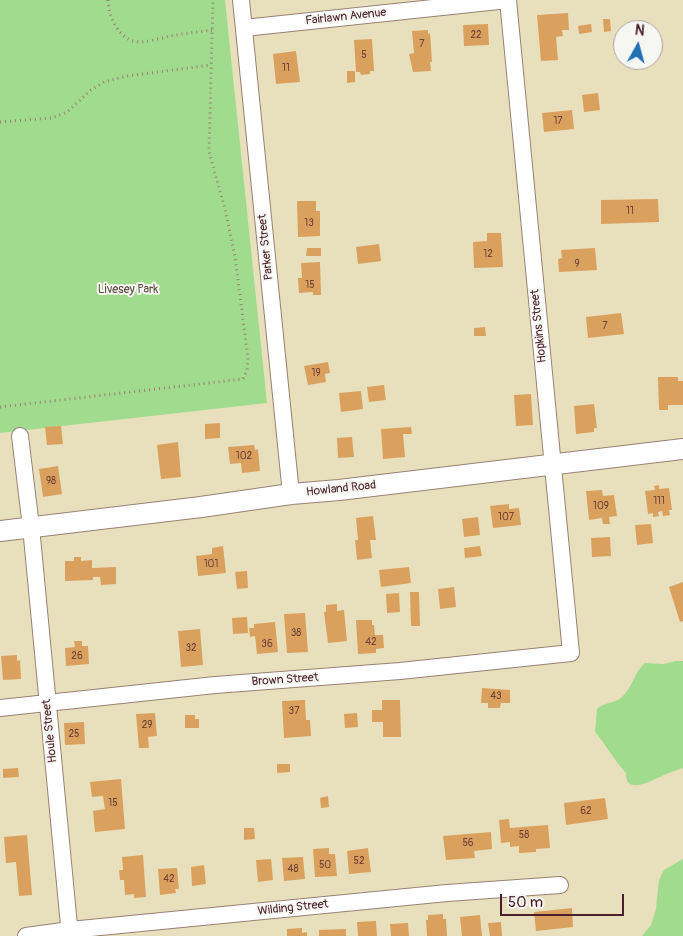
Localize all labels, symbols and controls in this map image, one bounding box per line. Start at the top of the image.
street label: Fairlawn Avenue [305,6,387,28]
north arrow [613,20,663,70]
text: N [634,22,646,40]
house number: 22 [470,29,482,41]
house number: 7 [419,38,425,50]
house number: 5 [361,49,367,61]
house number: 11 [282,62,290,74]
house number: 17 [553,115,563,127]
house number: 11 [626,205,634,217]
street label: Parker Street [255,213,277,281]
house number: 13 [304,217,314,229]
house number: 12 [483,248,493,260]
house number: 9 [574,258,580,270]
house number: 15 [305,279,315,291]
park label: Livesey Park [98,283,158,297]
street label: Hopkins Street [528,288,550,364]
house number: 7 [602,320,608,332]
house number: 19 [311,367,321,379]
house number: 102 [236,450,252,462]
house number: 98 [46,475,56,487]
street label: Howland Road [305,478,377,500]
house number: 111 [653,495,665,507]
house number: 109 [593,500,609,512]
house number: 107 [498,511,514,523]
house number: 101 [204,558,218,570]
house number: 38 [291,627,301,639]
house number: 42 [365,636,377,648]
house number: 36 [261,638,273,650]
house number: 32 [185,642,197,654]
house number: 26 [71,650,83,662]
street label: Brown Street [251,670,319,690]
house number: 43 [490,690,502,702]
street label: Houle Street [39,698,61,764]
house number: 37 [289,705,299,717]
house number: 29 [142,719,152,731]
house number: 25 [68,728,80,740]
house number: 15 [108,797,118,809]
house number: 62 [580,805,592,817]
house number: 58 [519,829,529,841]
house number: 56 [462,837,474,849]
house number: 52 [353,855,365,867]
house number: 50 [319,859,331,871]
house number: 48 [288,863,298,875]
house number: 42 [163,873,175,885]
scale bar [503,884,627,916]
text: 50 m [508,893,543,912]
street label: Wilding Street [257,897,329,919]

